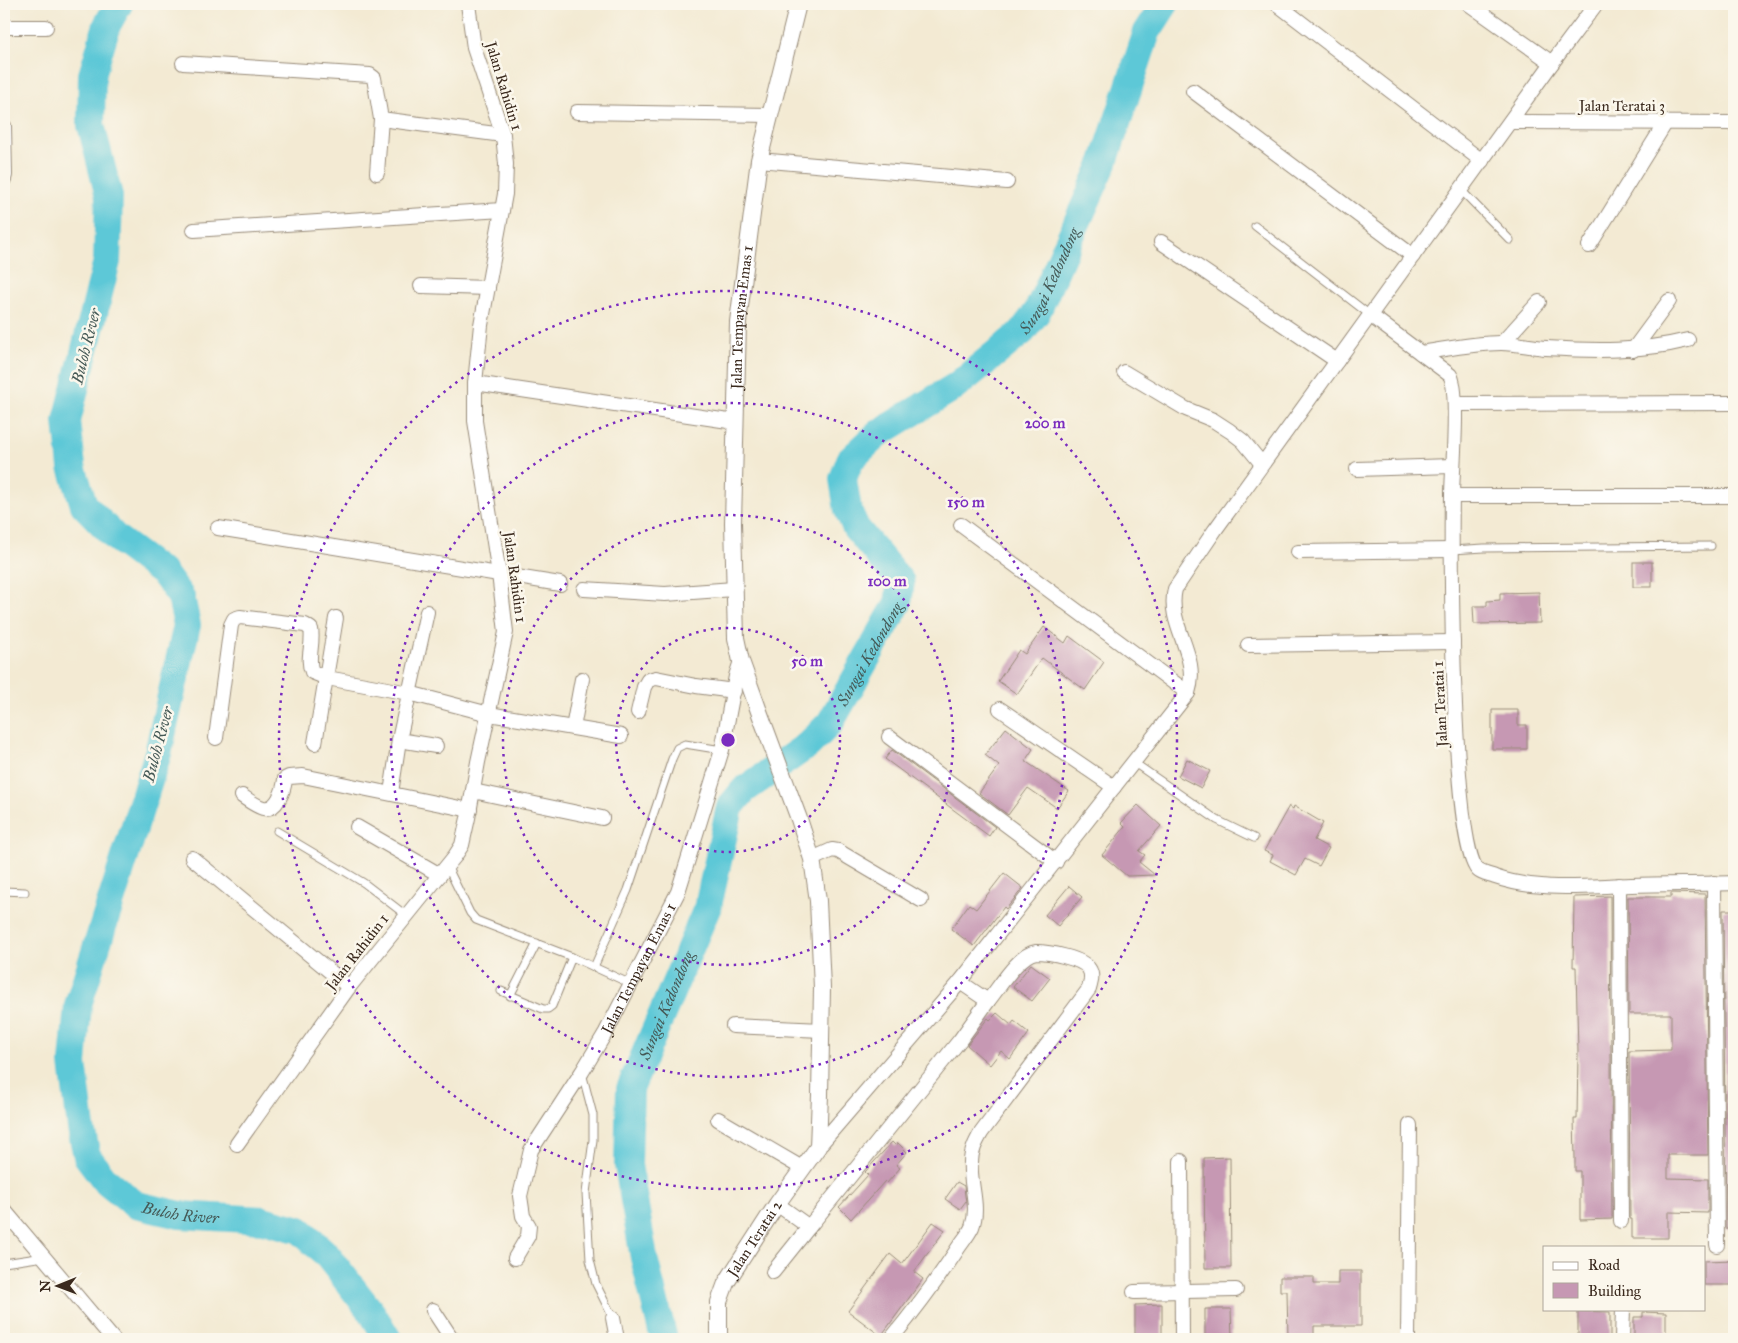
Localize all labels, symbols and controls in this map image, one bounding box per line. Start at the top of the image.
street label: Jalan Rahidin 1 [480,37,526,133]
street label: Jalan Teratai 3 [1577,97,1665,116]
water label: Sungai Kedondong [1014,224,1083,338]
street label: Jalan Tempayan Emas 1 [727,244,757,392]
water label: Buloh River [67,305,105,387]
text: 200 m [1025,414,1066,432]
text: 150 m [947,493,985,511]
street label: Jalan Rahidin 1 [498,528,530,624]
text: 100 m [867,572,907,590]
water label: Sungai Kedondong [832,598,907,710]
text: 50 m [791,652,823,670]
street label: Jalan Teratai 1 [1429,660,1452,749]
water label: Buloh River [139,703,177,785]
centre of rings [719,731,737,749]
street label: Jalan Tempayan Emas 1 [597,900,680,1039]
street label: Jalan Rahidin 1 [320,910,393,996]
water label: Sungai Kedondong [634,947,698,1063]
water label: Buloh River [139,1197,221,1227]
street label: Jalan Teratai 2 [722,1197,786,1283]
legend [1543,1246,1706,1310]
text: Road [1588,1256,1620,1274]
north arrow [32,1260,82,1310]
text: N [37,1280,54,1292]
text: Building [1588,1282,1642,1300]

